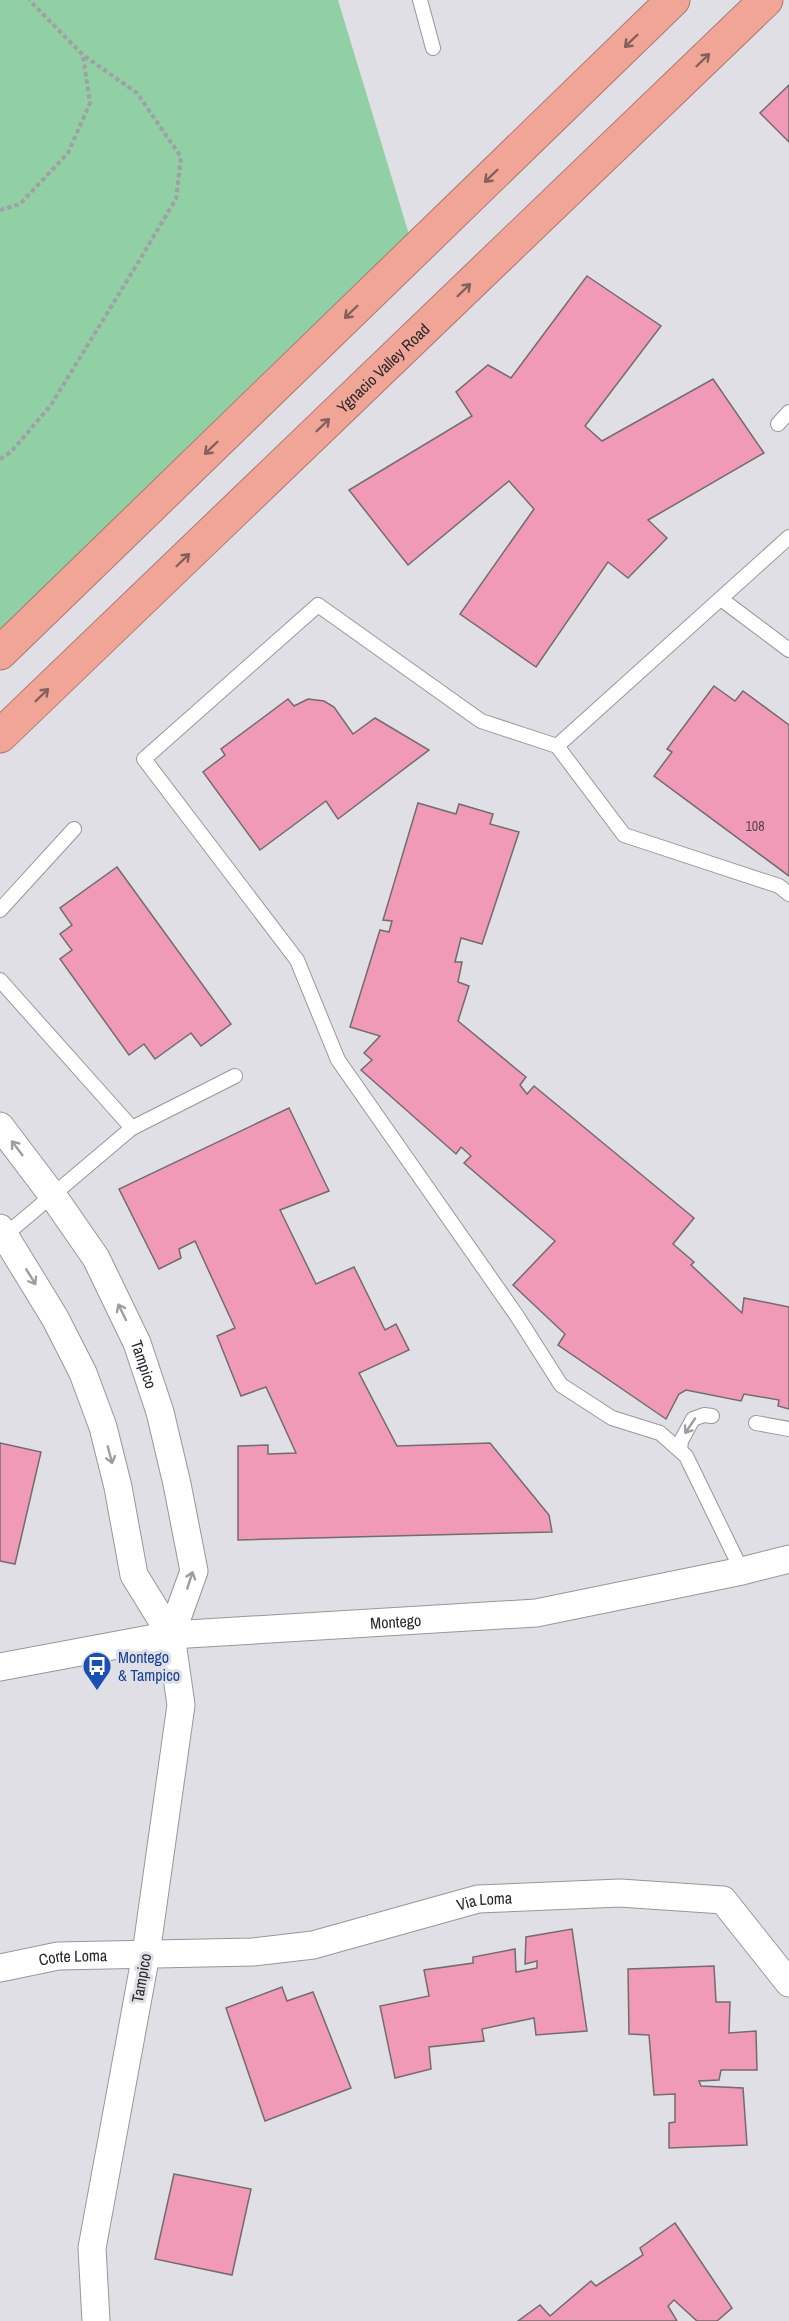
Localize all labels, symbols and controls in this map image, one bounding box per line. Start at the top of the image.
one-way arrow [623,33,638,48]
one-way arrow [696,53,711,67]
one-way arrow [483,169,498,184]
one-way arrow [456,283,471,297]
one-way arrow [343,305,358,319]
street label: Ygnacio Valley Road [332,318,434,418]
one-way arrow [316,418,331,433]
one-way arrow [203,440,218,455]
one-way arrow [175,553,190,568]
one-way arrow [35,688,50,703]
house number: 108 [745,817,765,835]
one-way arrow [11,1141,23,1157]
one-way arrow [25,1268,37,1285]
one-way arrow [116,1303,128,1321]
street label: Tampico [126,1337,162,1391]
one-way arrow [684,1418,697,1435]
one-way arrow [104,1445,116,1464]
one-way arrow [186,1571,197,1589]
street label: Montego [369,1609,422,1634]
place label: Montego & Tampico [118,1646,180,1686]
bus stop icon: Montego & Tampico [81,1650,113,1692]
street label: Via Loma [454,1887,513,1915]
street label: Corte Loma [37,1944,108,1971]
street label: Tampico [126,1952,156,2004]

